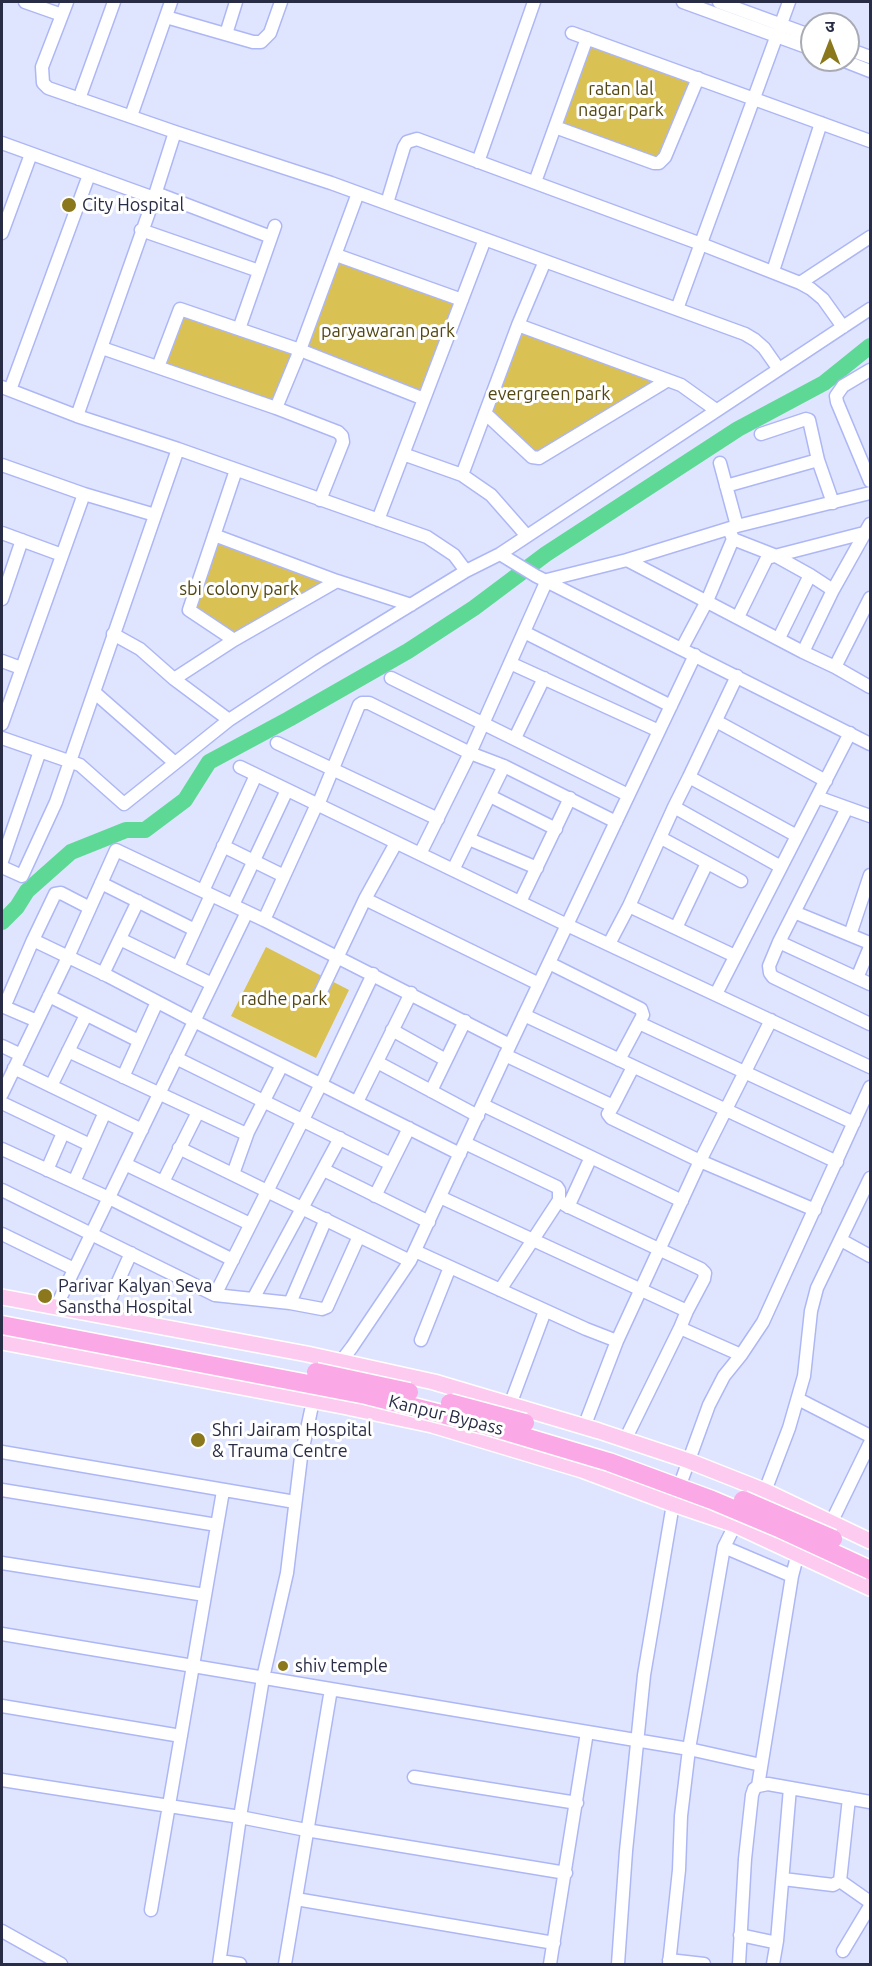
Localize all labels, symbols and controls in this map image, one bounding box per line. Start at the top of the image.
north arrow [800,12,860,72]
text: उ [825,17,835,35]
park label: ratan lal nagar park [578,78,664,121]
place label: City Hospital [82,194,184,216]
marker: City Hospital [60,196,78,214]
park label: paryawaran park [321,320,455,342]
park label: evergreen park [488,383,610,405]
park label: sbi colony park [179,578,299,600]
park label: radhe park [241,988,327,1010]
place label: Parivar Kalyan Seva Sanstha Hospital [58,1275,213,1318]
marker: Parivar Kalyan Seva Sanstha Hospital [36,1287,54,1305]
street label: Kanpur Bypass [386,1390,506,1440]
place label: Shri Jairam Hospital & Trauma Centre [212,1419,372,1462]
marker: Shri Jairam Hospital & Trauma Centre [189,1431,207,1449]
place label: shiv temple [295,1655,388,1677]
marker: shiv temple [276,1659,290,1673]

